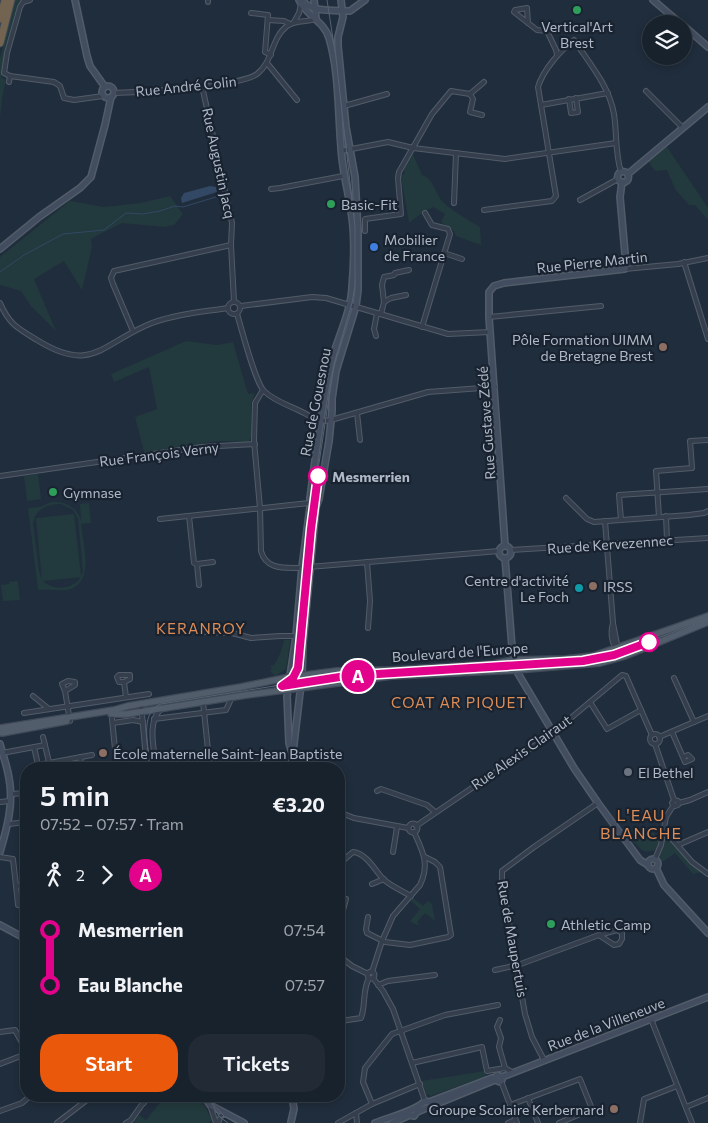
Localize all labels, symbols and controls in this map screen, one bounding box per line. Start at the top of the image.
marker: Vertical'Art Brest [571,4,583,16]
map controls [642,15,692,65]
button: layers [642,15,692,65]
place label: Vertical'Art Brest [541,18,613,51]
street label: Rue André Colin [135,72,237,100]
street label: Rue Augustin Jacq [199,106,239,220]
place label: Basic-Fit [341,196,398,213]
marker: Basic-Fit [325,198,337,210]
place label: Mobilier de France [384,231,445,264]
marker: Mobilier de France [368,241,380,253]
street label: Rue Pierre Martin [536,248,648,276]
place label: Pôle Formation UIMM de Bretagne Brest [512,331,653,364]
marker: Pôle Formation UIMM de Bretagne Brest [657,341,669,353]
street label: Rue de Gouesnou [296,347,334,457]
street label: Rue Gustave Zédé [474,366,498,480]
street label: Rue François Verny [98,438,220,470]
marker: Mesmerrien [308,466,328,486]
place label: Mesmerrien [332,468,410,485]
place label: Gymnase [63,484,122,501]
marker: Gymnase [47,486,59,498]
street label: Rue de Kervezennec [546,531,674,557]
place label: Centre d'activité Le Foch [465,572,569,605]
place label: IRSS [603,578,633,595]
marker: IRSS [587,580,599,592]
marker: Centre d'activité Le Foch [573,582,585,594]
district label: KERANROY [156,619,246,637]
unlabelled marker [639,632,659,652]
street label: Boulevard de l'Europe [391,639,529,665]
line badge: A [342,660,374,692]
text: A [352,665,364,687]
district label: COAT AR PIQUET [391,693,527,711]
street label: Rue Alexis Clairaut [468,711,575,793]
place label: École maternelle Saint-Jean Baptiste [113,745,342,762]
marker: École maternelle Saint-Jean Baptiste [97,747,109,759]
place label: El Bethel [638,764,694,781]
marker: El Bethel [622,766,634,778]
text: 5 min [40,778,110,812]
text: €3.20 [272,793,325,816]
district label: L'EAU BLANCHE [600,805,682,842]
text: 07:52 – 07:57 · Tram [40,814,184,833]
icon: walk [40,861,68,889]
icon: forward [93,861,121,889]
text: A [139,864,152,886]
text: 2 [76,865,85,884]
street label: Rue de Maupertuis [494,879,532,999]
place label: Athletic Camp [561,916,651,933]
text: Mesmerrien [78,918,184,941]
marker: Athletic Camp [545,918,557,930]
text: 07:54 [284,920,325,939]
text: Eau Blanche [78,973,183,996]
text: 07:57 [285,975,325,994]
street label: Rue de la Villeneuve [545,994,667,1054]
button: Start [40,1034,178,1092]
button: Tickets [188,1034,325,1092]
place label: Groupe Scolaire Kerbernard [429,1101,604,1118]
marker: Groupe Scolaire Kerbernard [608,1103,620,1115]

